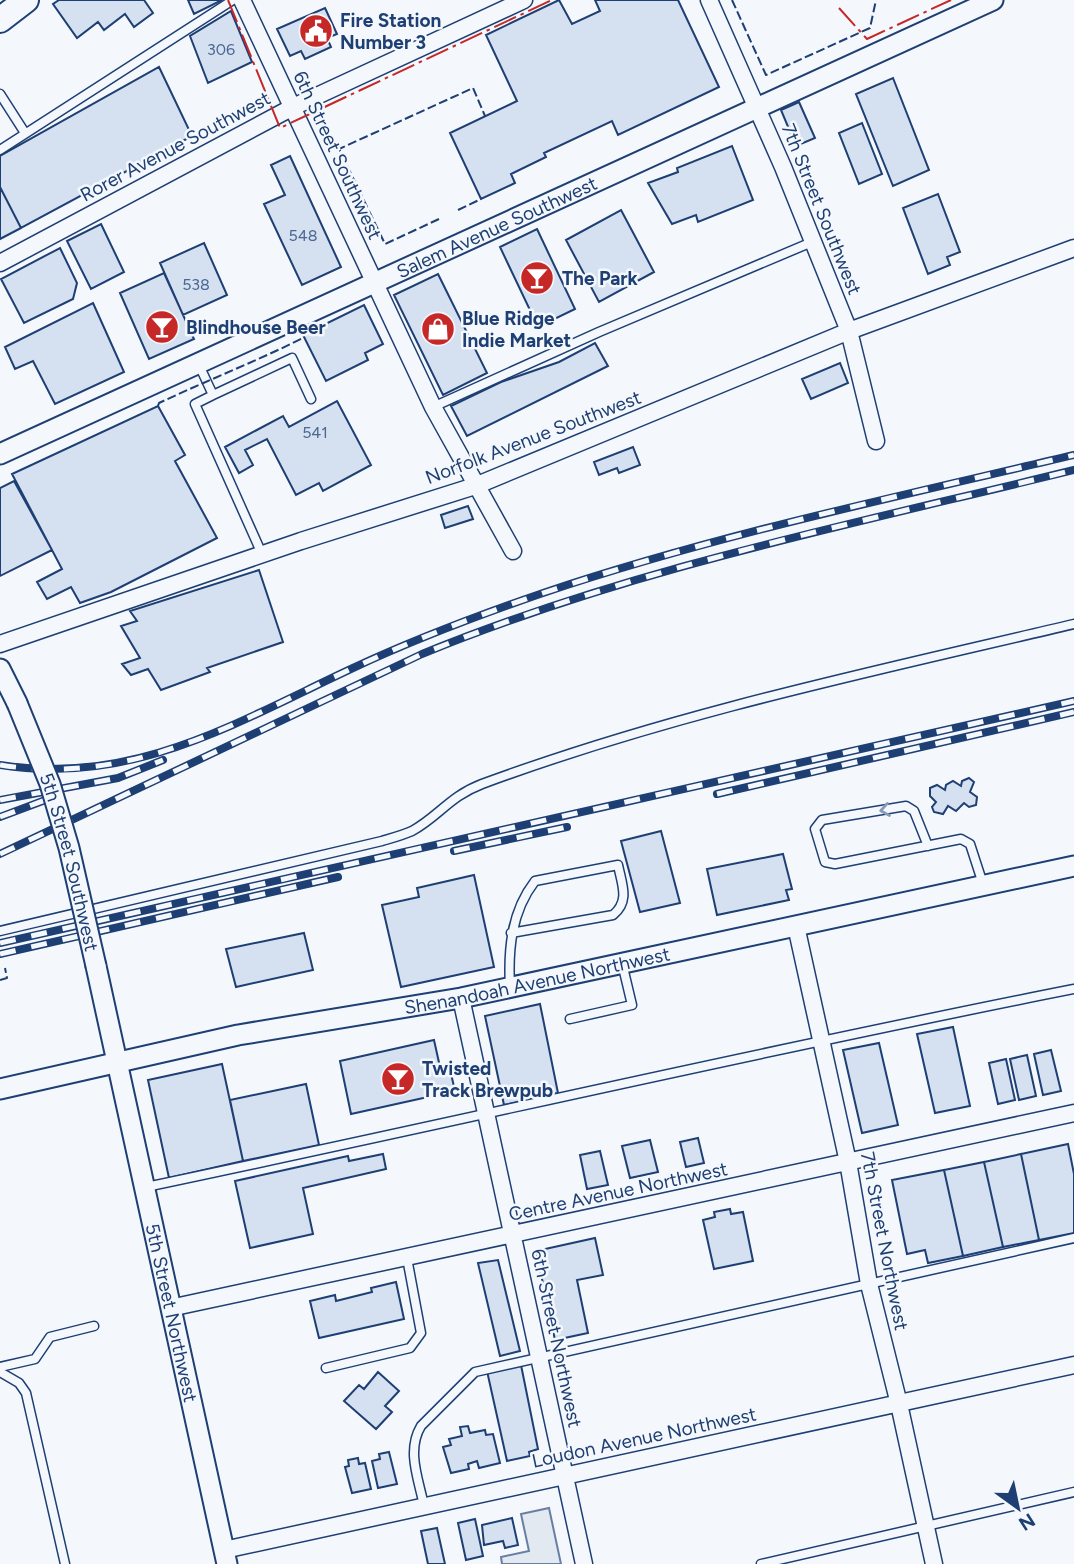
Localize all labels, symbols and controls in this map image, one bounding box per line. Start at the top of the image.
place label: Fire Station Number 3 [340,9,441,54]
public building icon: Fire Station Number 3 [297,12,335,50]
house number: 306 [207,40,235,59]
street label: 6th Street Southwest [288,67,387,243]
street label: Rorer Avenue Southwest [76,87,274,206]
street label: 7th Street Southwest [777,120,866,298]
street label: Salem Avenue Southwest [393,172,601,283]
house number: 548 [289,226,317,245]
bar icon: The Park [518,259,556,297]
place label: The Park [562,267,639,290]
house number: 538 [182,275,210,294]
place label: Blue Ridge Indie Market [462,307,571,352]
bar icon: Blindhouse Beer [143,308,181,346]
shop icon: Blue Ridge Indie Market [419,310,457,348]
place label: Blindhouse Beer [186,316,326,339]
street label: Norfolk Avenue Southwest [422,386,644,489]
house number: 541 [302,423,328,442]
street label: 5th Street Southwest [35,769,103,954]
one-way arrow [879,802,891,817]
street label: Shenandoah Avenue Northwest [403,942,672,1019]
place label: Twisted Track Brewpub [422,1057,553,1102]
bar icon: Twisted Track Brewpub [379,1060,417,1098]
street label: 7th Street Northwest [856,1150,913,1332]
street label: Centre Avenue Northwest [507,1157,730,1226]
street label: 5th Street Northwest [141,1221,202,1404]
street label: 6th Street Northwest [526,1247,587,1430]
street label: Loudon Avenue Northwest [530,1402,758,1473]
north arrow [983,1473,1053,1543]
text: N [1015,1508,1039,1535]

